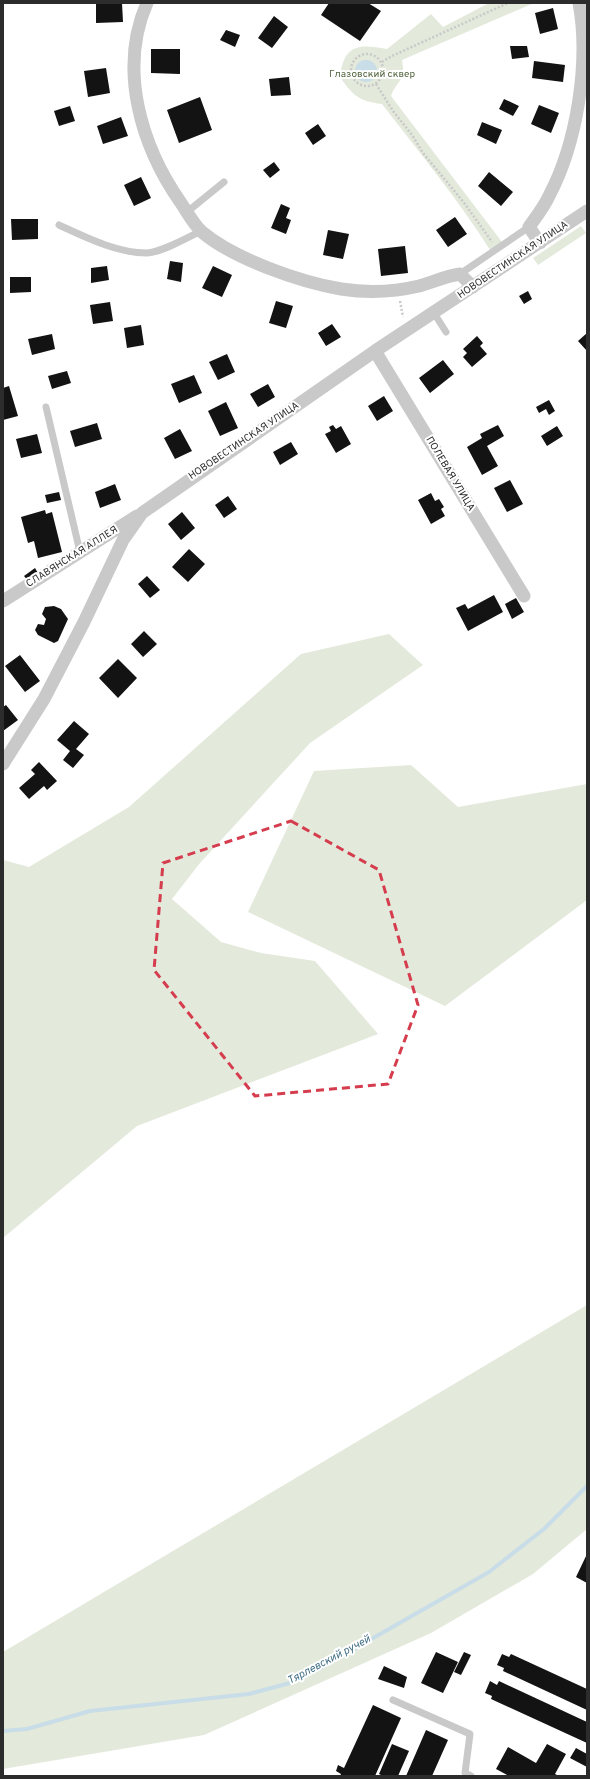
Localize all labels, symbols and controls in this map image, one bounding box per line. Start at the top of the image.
park label: Глазовский сквер [329,68,415,81]
street label: НОВОВЕСТИНСКАЯ УЛИЦА [455,218,571,302]
street label: НОВОВЕСТИНСКАЯ УЛИЦА [186,399,302,483]
street label: ПОЛЕВАЯ УЛИЦА [423,434,478,514]
street label: СЛАВЯНСКАЯ АЛЛЕЯ [24,523,120,591]
water label: Тярлевский ручей [285,1632,374,1688]

